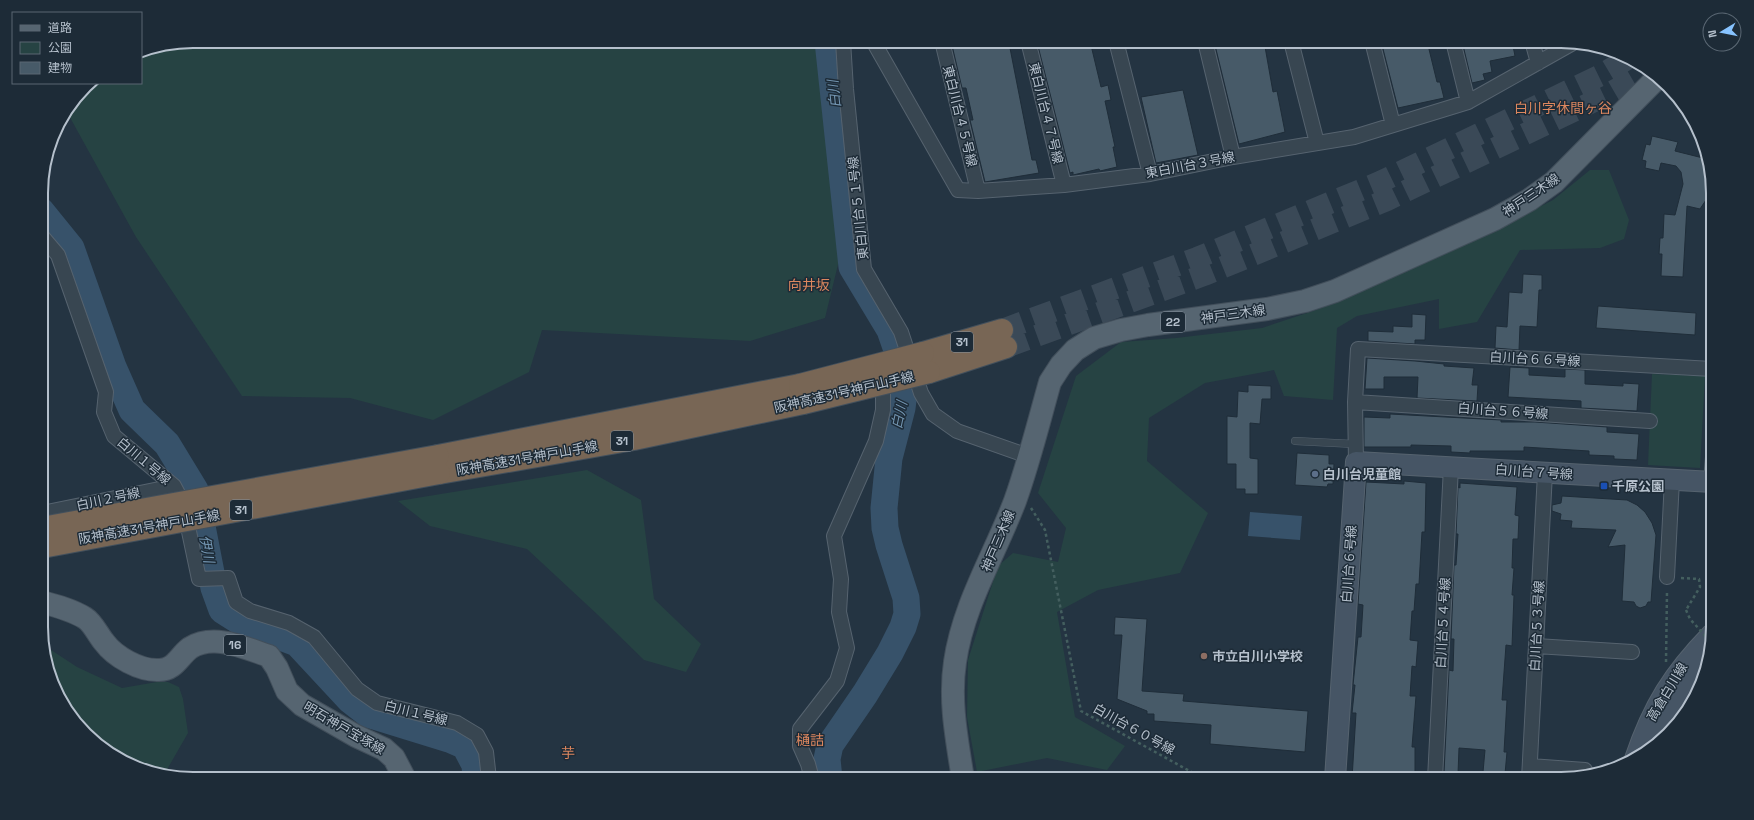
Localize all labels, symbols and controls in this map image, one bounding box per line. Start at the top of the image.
legend [12,12,142,84]
north arrow [1702,12,1742,52]
text: 道路 [48,20,72,36]
text: N [1705,29,1720,39]
text: 公園 [48,40,72,56]
text: 建物 [48,60,72,76]
street label: 東白川台４７号線 [1025,60,1067,166]
street label: 東白川台４５号線 [939,63,981,169]
water label: 白川 [823,77,844,109]
district label: 白川字休間ヶ谷 [1514,99,1612,117]
street label: 東白川台３号線 [1144,148,1236,182]
street label: 東白川台５１号線 [844,155,872,261]
street label: 神戸三木線 [1499,170,1563,220]
district label: 向井坂 [788,276,830,294]
street label: 神戸三木線 [1200,301,1266,327]
road number: 22 [1161,312,1185,332]
road number: 31 [951,332,973,352]
street label: 白川台６６号線 [1489,348,1581,370]
street label: 阪神高速31号神戸山手線 [772,368,916,416]
water label: 白川 [887,397,911,431]
street label: 白川台５６号線 [1457,399,1549,423]
road number: 31 [611,431,633,451]
street label: 白川１号線 [114,434,174,488]
street label: 阪神高速31号神戸山手線 [455,437,599,479]
street label: 白川台７号線 [1494,461,1574,483]
place label: 白川台児童館 [1323,466,1401,483]
marker: 白川台児童館 [1310,469,1320,479]
place label: 千原公園 [1612,478,1664,495]
marker: 千原公園 [1599,481,1609,491]
street label: 白川２号線 [74,484,142,514]
road number: 31 [230,500,252,520]
street label: 阪神高速31号神戸山手線 [77,506,221,548]
street label: 神戸三木線 [977,508,1019,574]
street label: 白川台６号線 [1338,524,1360,604]
water label: 伊川 [195,534,219,566]
street label: 白川台５４号線 [1432,577,1454,669]
street label: 白川台５３号線 [1526,580,1548,672]
road number: 16 [224,635,246,655]
place label: 市立白川小学校 [1212,648,1303,665]
marker: 市立白川小学校 [1199,651,1209,661]
street label: 高倉白川線 [1643,660,1691,724]
street label: 白川１号線 [382,697,450,729]
street label: 明石神戸宝塚線 [300,698,388,758]
street label: 白川台６０号線 [1090,700,1178,758]
district label: 樋詰 [796,731,824,749]
district label: 芋 [561,744,575,762]

